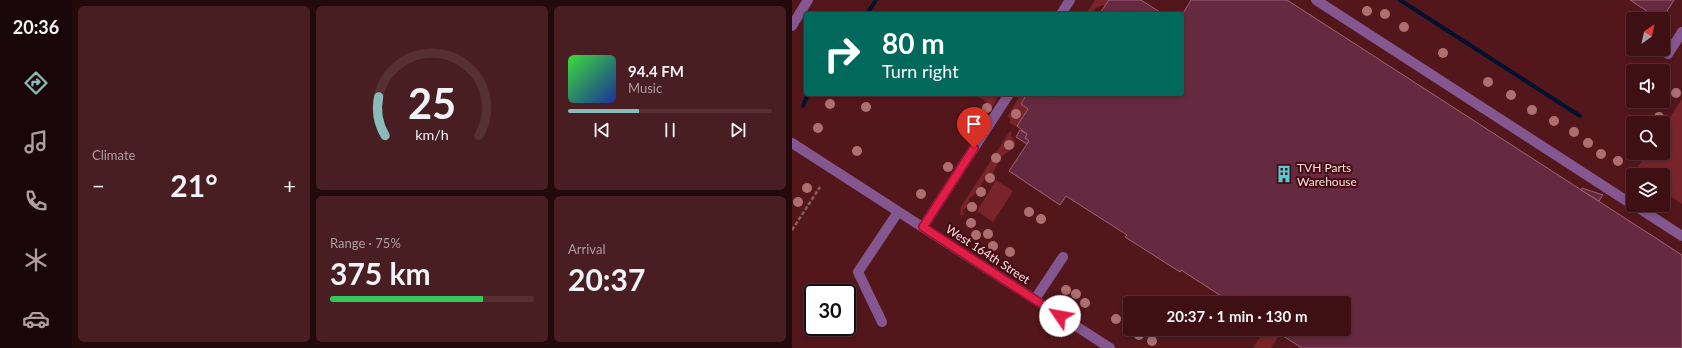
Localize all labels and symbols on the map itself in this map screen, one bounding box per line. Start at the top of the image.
north arrow [1626,12,1670,56]
pin [957,107,991,148]
place label: TVH Parts Warehouse [1297,160,1357,189]
building icon: TVH Parts Warehouse [1274,164,1294,184]
street label: West 164th Street [943,221,1033,287]
speed limit sign: 30 [804,284,856,336]
position arrow [1039,295,1081,337]

